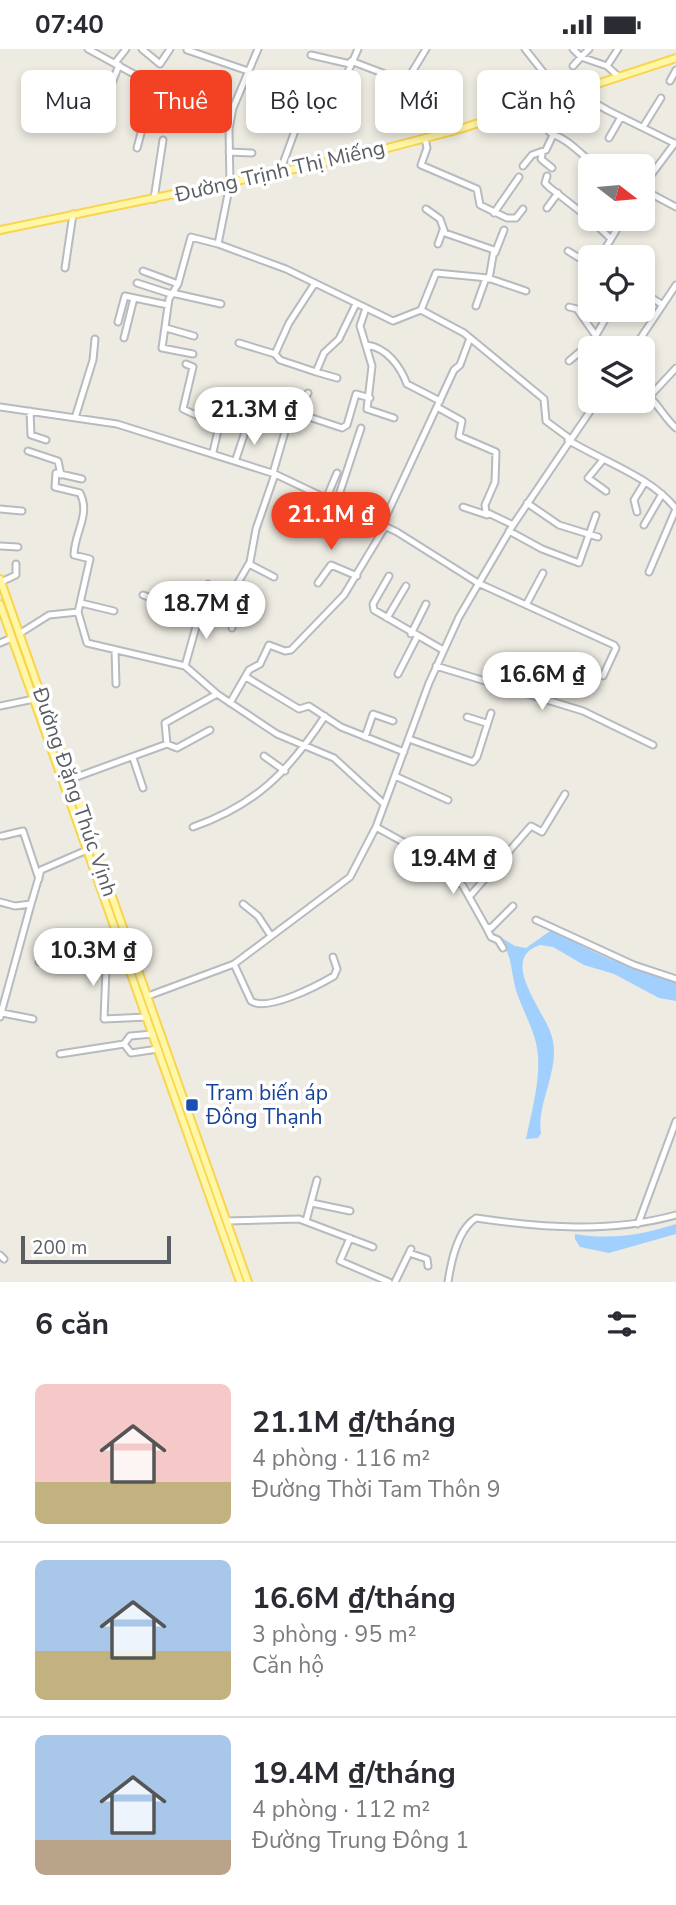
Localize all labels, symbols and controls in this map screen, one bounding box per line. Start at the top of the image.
text: 07:40 [35,7,104,42]
chip: Mua [21,70,116,133]
chip: Thuê [130,70,232,133]
chip: Bộ lọc [246,70,361,133]
chip: Mới [375,70,463,133]
chip: Căn hộ [477,70,600,133]
street label: Đường Trịnh Thị Miếng [171,133,388,209]
north arrow [578,154,654,231]
map controls [578,154,655,413]
button: locate [578,245,655,322]
button: layers [578,336,655,413]
pin: 21.3M ₫ [189,387,319,447]
text: 21.3M ₫ [210,394,298,425]
pin: 21.1M ₫ [266,493,396,552]
text: 21.1M ₫ [287,499,375,530]
pin: 18.7M ₫ [141,581,271,641]
text: 18.7M ₫ [162,588,250,619]
pin: 16.6M ₫ [477,653,607,712]
text: 16.6M ₫ [498,659,586,690]
street label: Đường Đặng Thúc Vịnh [26,683,124,900]
pin: 19.4M ₫ [388,837,518,896]
text: 19.4M ₫ [409,843,497,874]
pin: 10.3M ₫ [28,929,158,988]
text: 10.3M ₫ [49,935,137,966]
place label: Trạm biến áp Đông Thạnh [205,1079,328,1131]
marker: Trạm biến áp Đông Thạnh [184,1097,200,1113]
scale bar [21,1233,172,1265]
text: 200 m [32,1235,87,1261]
text: 6 căn [35,1304,109,1345]
icon: filters [603,1305,641,1343]
text: 21.1M ₫/tháng [252,1402,456,1443]
icon: home [91,1412,175,1496]
text: 4 phòng · 116 m² [252,1443,430,1474]
text: Đường Thời Tam Thôn 9 [252,1474,501,1505]
text: 16.6M ₫/tháng [252,1578,456,1619]
icon: home [91,1588,175,1672]
text: 3 phòng · 95 m² [252,1619,417,1650]
text: Căn hộ [252,1650,324,1681]
text: 19.4M ₫/tháng [252,1753,456,1794]
icon: home [91,1763,175,1847]
text: 4 phòng · 112 m² [252,1794,430,1825]
text: Đường Trung Đông 1 [252,1825,469,1856]

